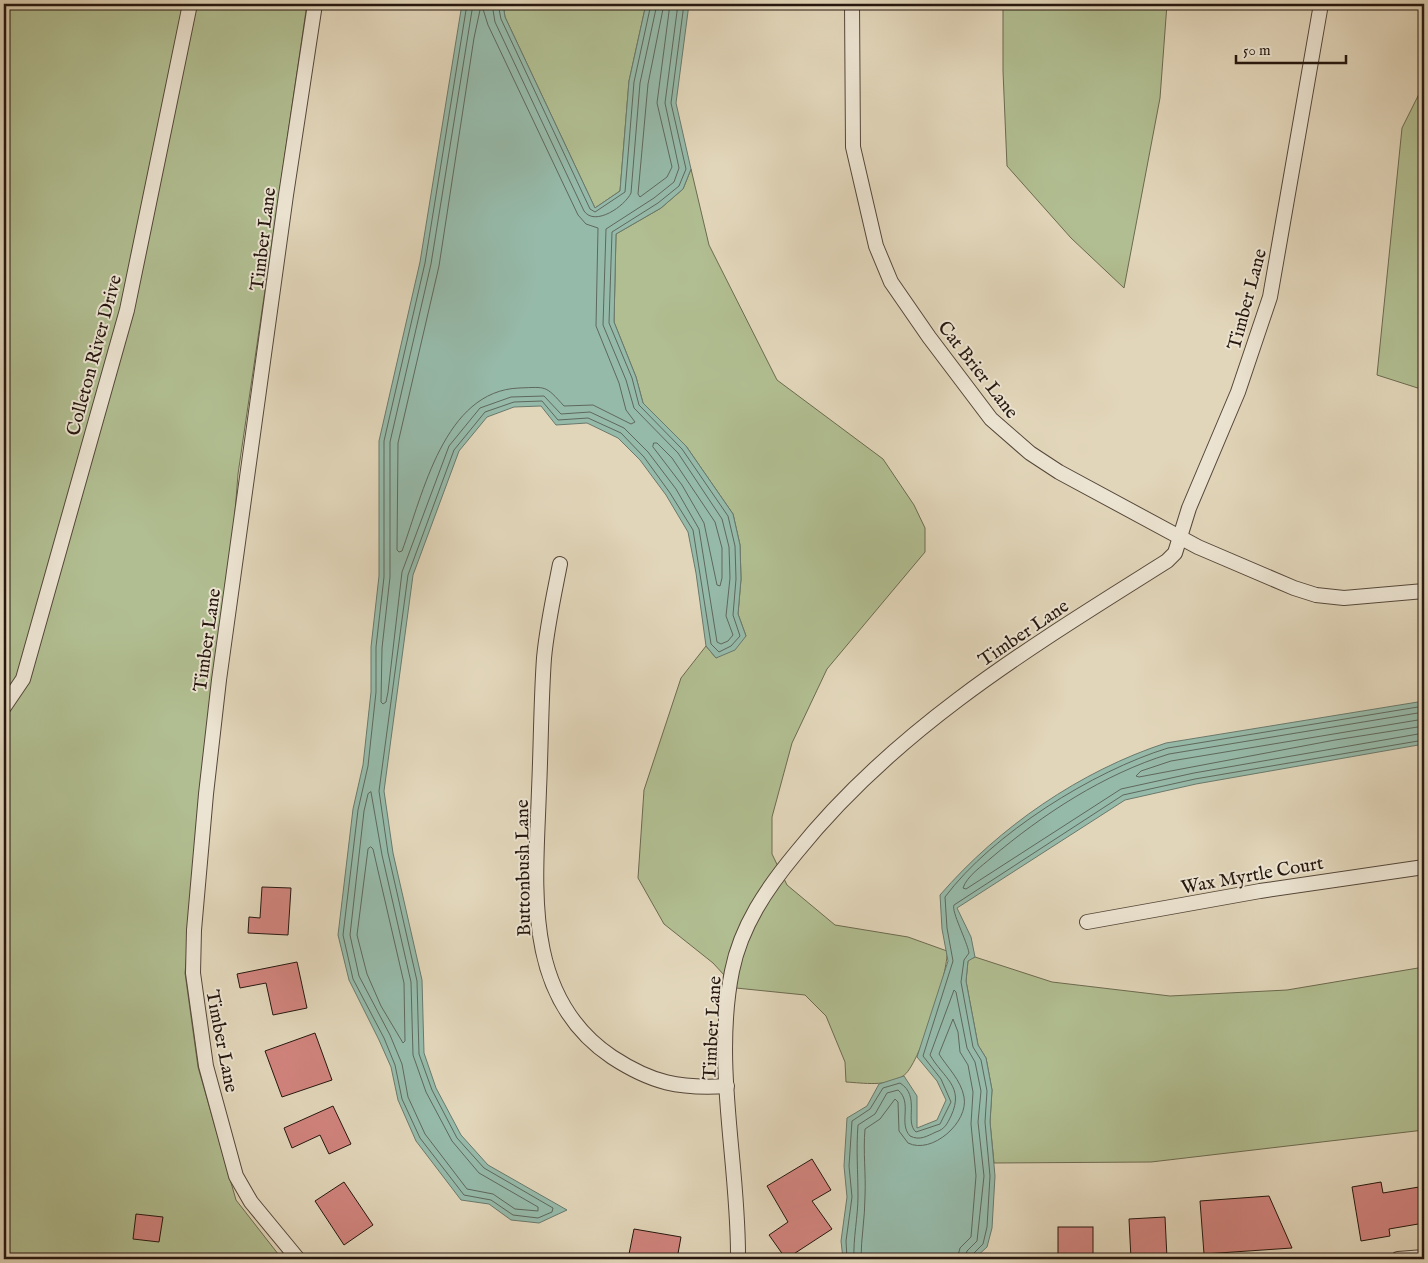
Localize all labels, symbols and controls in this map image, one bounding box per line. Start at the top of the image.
scale bar [1236,32,1346,64]
text: 50 m [1243,41,1271,60]
street label: Timber Lane [246,186,282,292]
street label: Timber Lane [1223,246,1273,353]
street label: Colleton River Drive [62,272,128,439]
street label: Cat Brier Lane [932,317,1023,424]
street label: Timber Lane [189,587,227,693]
street label: Timber Lane [974,594,1074,673]
street label: Buttonbush Lane [511,799,537,937]
street label: Wax Myrtle Court [1179,852,1326,900]
street label: Timber Lane [698,975,728,1081]
street label: Timber Lane [199,988,243,1095]

